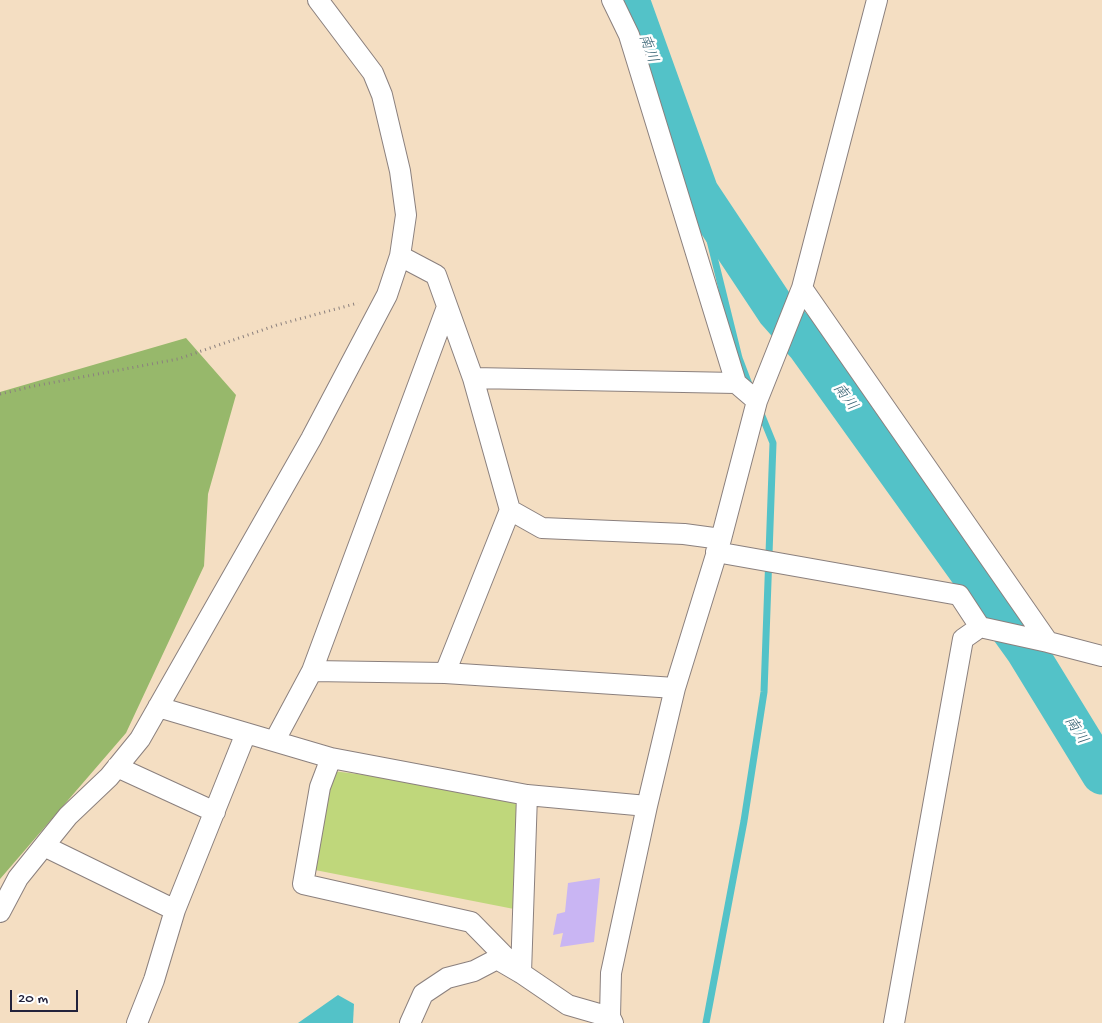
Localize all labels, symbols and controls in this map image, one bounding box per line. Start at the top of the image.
water label: 南川 [633,32,661,66]
water label: 南川 [828,381,860,415]
water label: 南川 [1059,714,1091,748]
scale bar [12,980,80,1012]
text: 20 m [18,990,48,1008]

